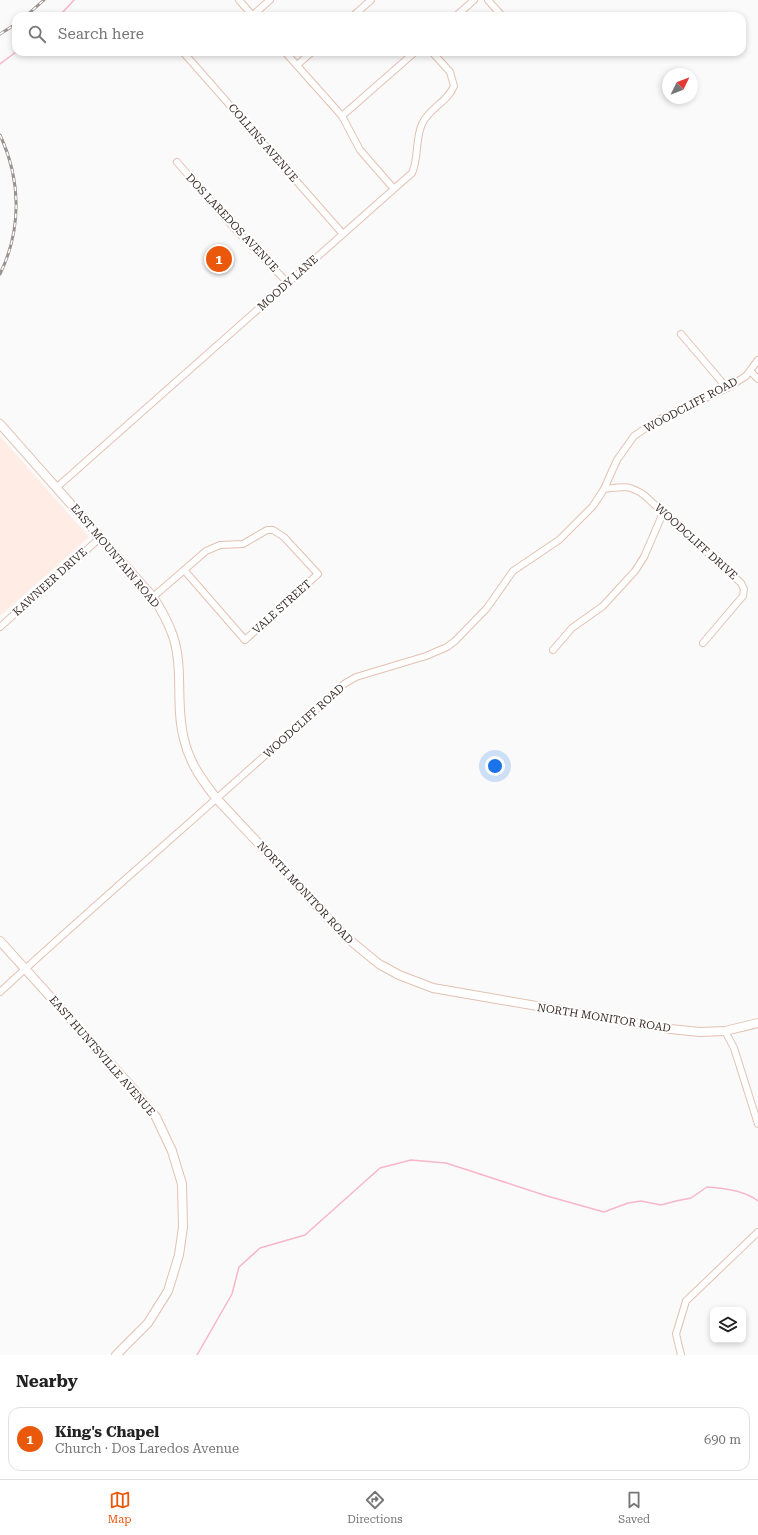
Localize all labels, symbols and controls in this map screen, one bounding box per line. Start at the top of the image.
search box [12,12,746,56]
icon: search [26,23,48,45]
text: Search here [58,25,144,43]
north arrow [662,68,698,104]
street label: COLLINS AVENUE [226,101,300,185]
street label: DOS LAREDOS AVENUE [183,171,281,275]
pin: 1 [206,244,232,274]
street label: MOODY LANE [255,252,321,314]
street label: WOODCLIFF ROAD [642,375,740,435]
street label: WOODCLIFF DRIVE [652,501,740,583]
street label: EAST MOUNTAIN ROAD [68,502,162,610]
street label: KAWNEER DRIVE [10,545,90,619]
street label: VALE STREET [250,577,314,637]
street label: WOODCLIFF ROAD [261,681,347,761]
your location [485,756,505,776]
street label: NORTH MONITOR ROAD [254,839,356,947]
street label: EAST HUNTSVILLE AVENUE [46,993,158,1119]
street label: NORTH MONITOR ROAD [536,1001,672,1035]
map controls [710,1307,746,1343]
button: layers [710,1307,746,1343]
text: Nearby [16,1371,78,1391]
text: King's Chapel [55,1423,159,1441]
text: 1 [26,1432,34,1447]
text: 690 m [704,1432,741,1447]
text: Church · Dos Laredos Avenue [55,1441,239,1456]
tab: Map [108,1489,131,1526]
tab: Directions [347,1489,402,1526]
tab: Saved [618,1489,650,1526]

